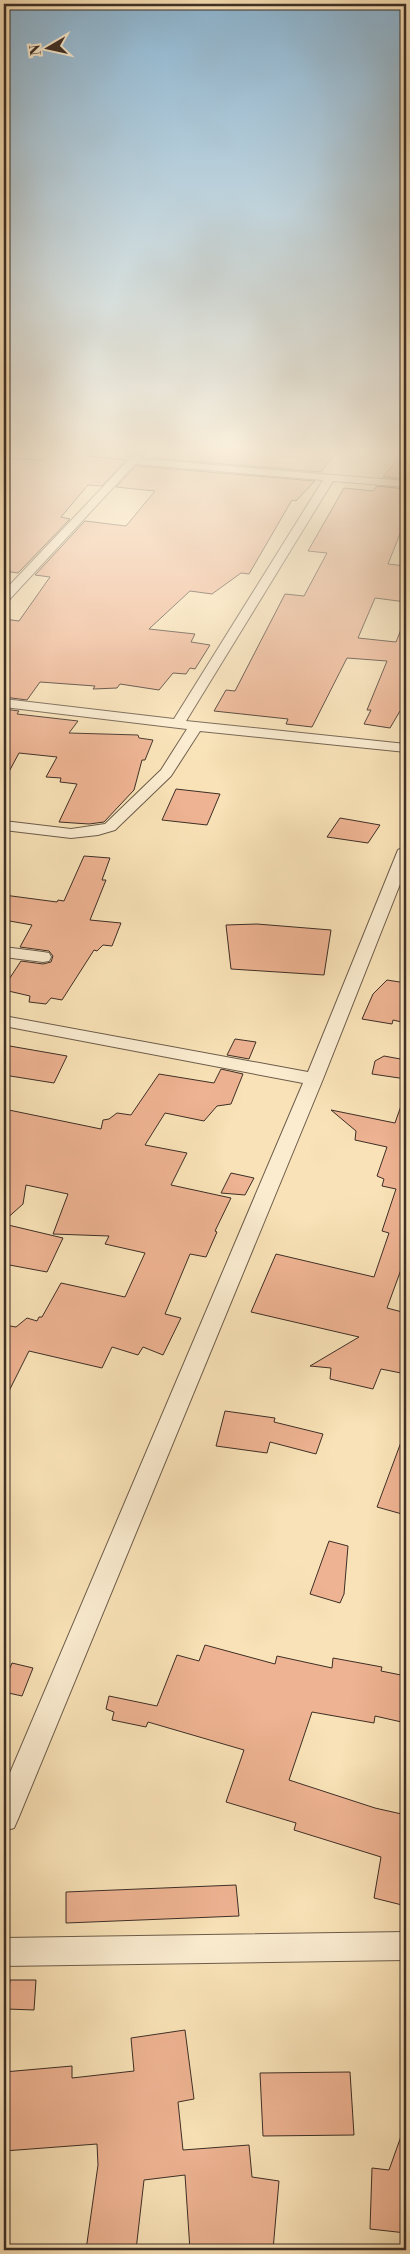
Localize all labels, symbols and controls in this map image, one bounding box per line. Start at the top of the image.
north arrow [22,22,72,72]
text: N [26,43,46,57]

